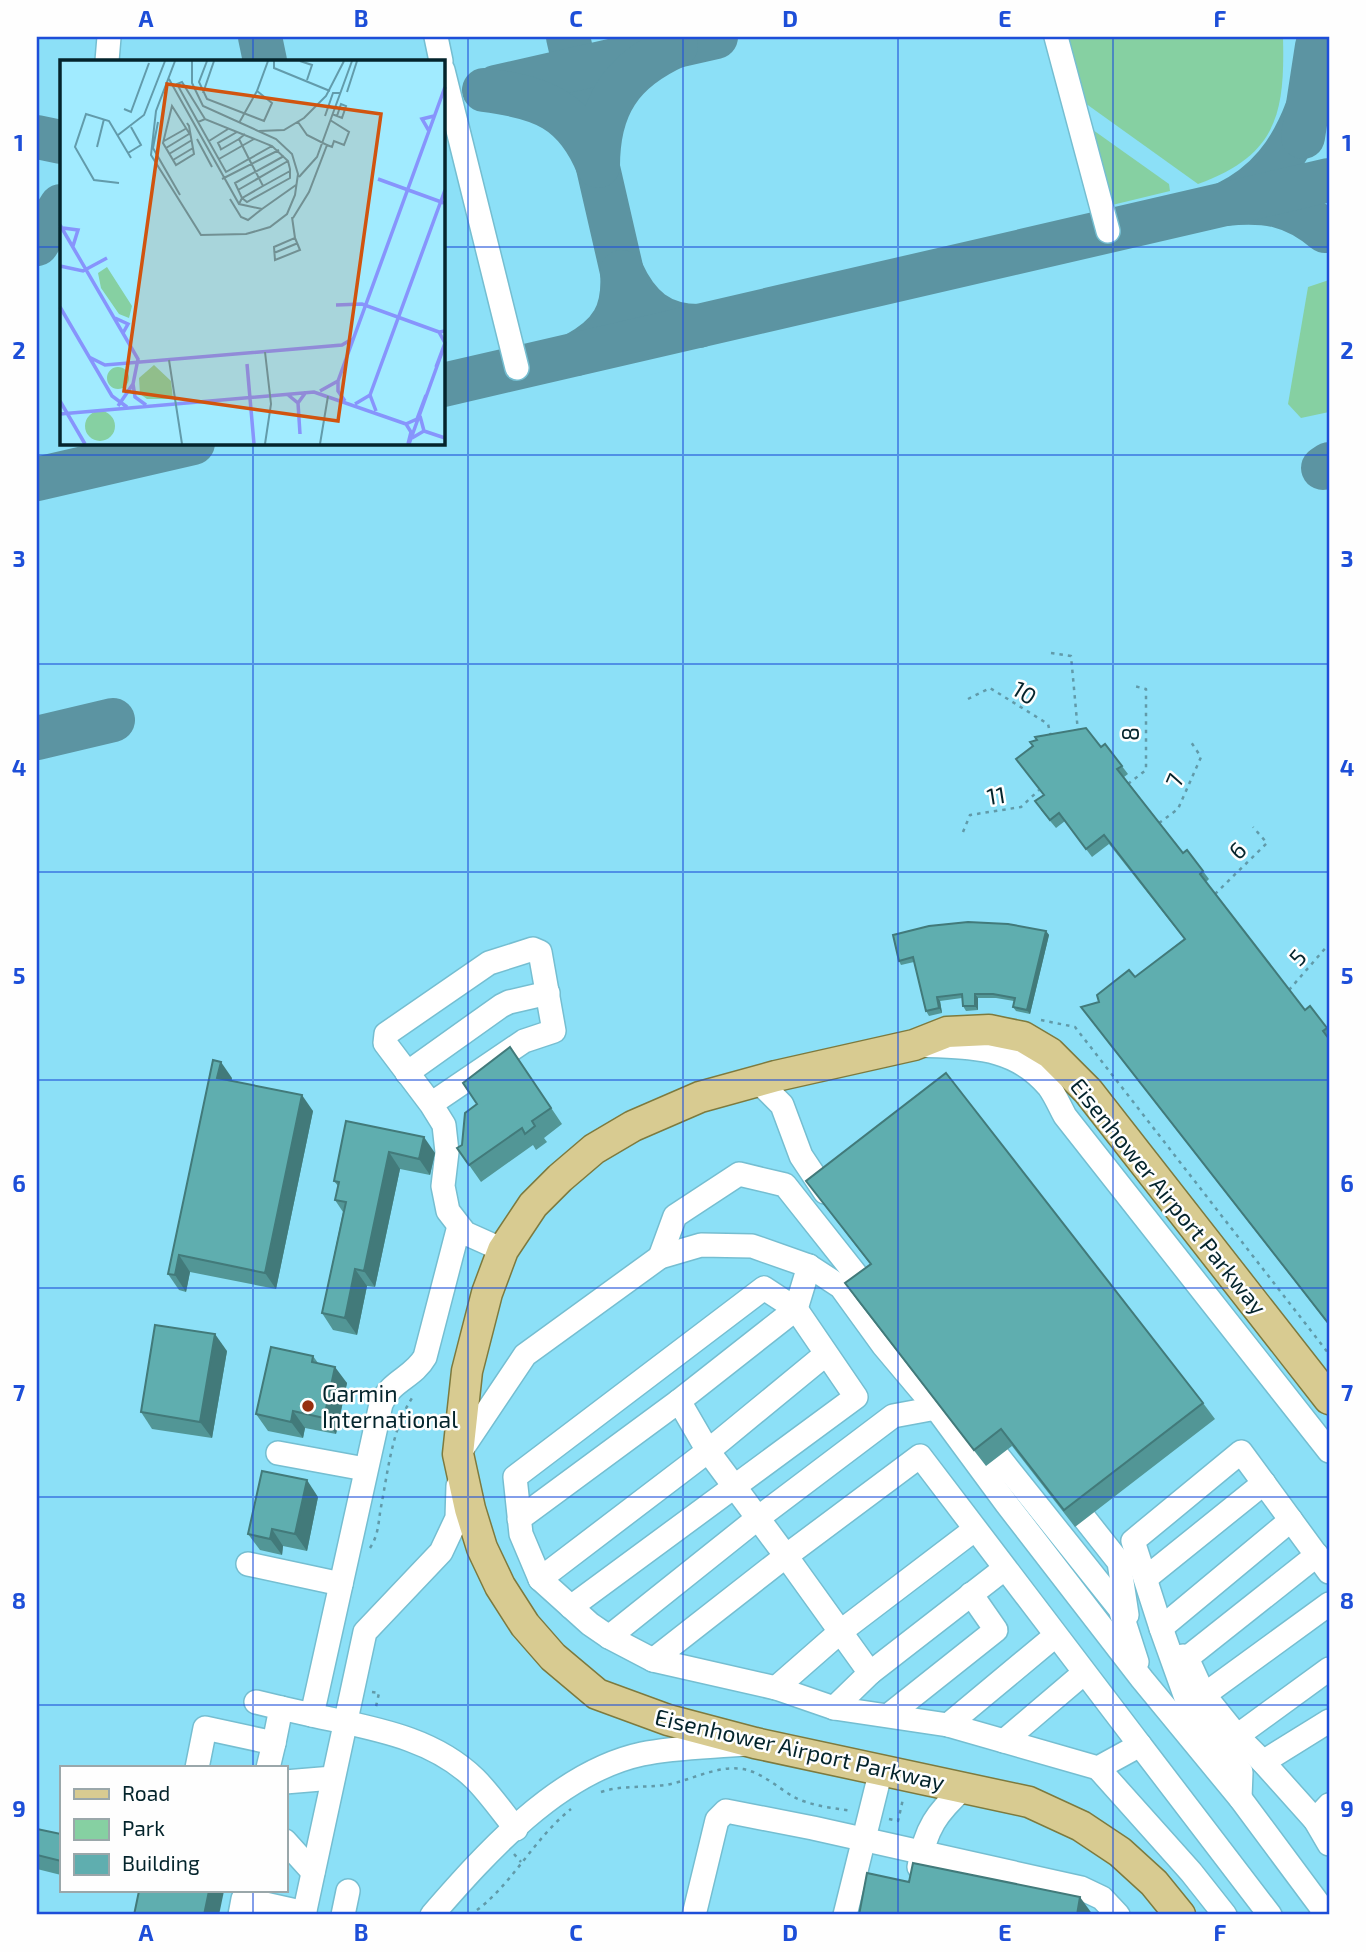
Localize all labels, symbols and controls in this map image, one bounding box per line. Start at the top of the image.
text: A [138,4,154,32]
text: B [354,4,368,32]
text: C [569,4,583,32]
text: D [782,4,798,32]
text: E [998,4,1012,32]
text: F [1214,4,1227,32]
inset map [60,60,444,444]
text: 1 [14,128,24,156]
text: 1 [1342,128,1352,156]
text: 2 [12,336,26,364]
text: 2 [1340,336,1354,364]
text: 3 [12,544,26,572]
text: 3 [1340,544,1354,572]
street label: 10 [1008,674,1042,710]
street label: 8 [1116,727,1144,741]
text: 4 [12,753,26,781]
text: 4 [1340,753,1354,781]
street label: 7 [1159,769,1189,791]
street label: 11 [985,780,1007,810]
street label: 6 [1223,835,1251,865]
street label: 5 [1282,943,1312,971]
text: 5 [13,961,25,989]
text: 5 [1341,961,1353,989]
street label: Eisenhower Airport Parkway [1065,1072,1273,1320]
text: 6 [12,1169,26,1197]
text: 6 [1340,1169,1354,1197]
text: 7 [13,1378,25,1406]
text: 7 [1341,1378,1353,1406]
place label: Garmin International [322,1379,458,1433]
marker: Garmin International [300,1398,316,1414]
text: 8 [12,1586,26,1614]
text: 8 [1340,1586,1354,1614]
street label: Eisenhower Airport Parkway [652,1702,948,1796]
legend [60,1766,287,1892]
text: Road [122,1780,170,1805]
text: 9 [12,1794,26,1822]
text: 9 [1340,1794,1354,1822]
text: Park [122,1815,165,1840]
text: Building [122,1850,200,1875]
text: A [138,1918,154,1946]
text: B [354,1918,368,1946]
text: C [569,1918,583,1946]
text: D [782,1918,798,1946]
text: E [998,1918,1012,1946]
text: F [1214,1918,1227,1946]

